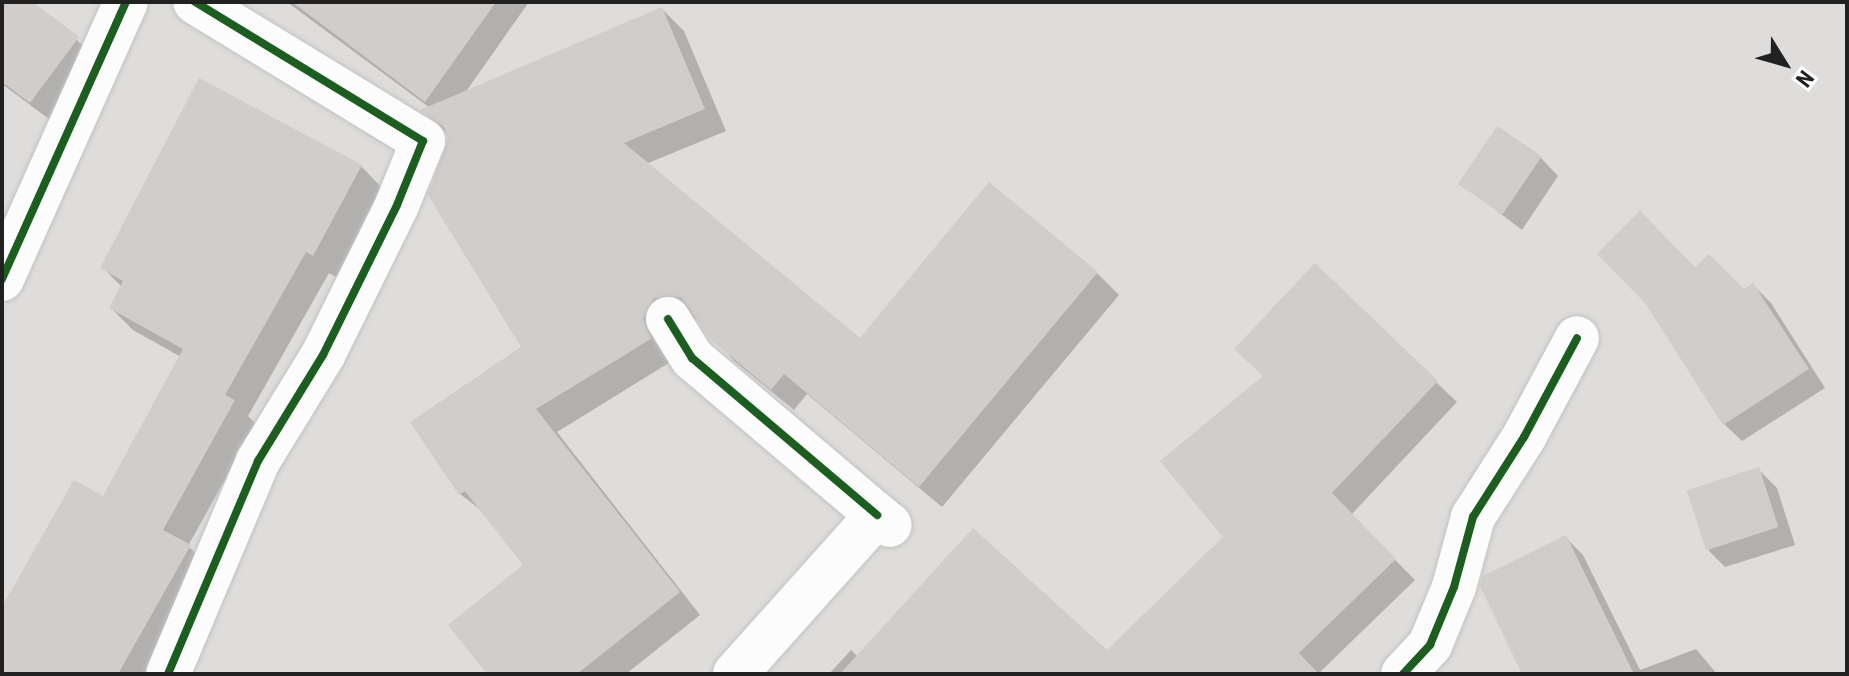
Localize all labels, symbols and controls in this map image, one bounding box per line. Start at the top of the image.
north arrow [1745,24,1825,104]
text: N [1791,66,1819,92]

